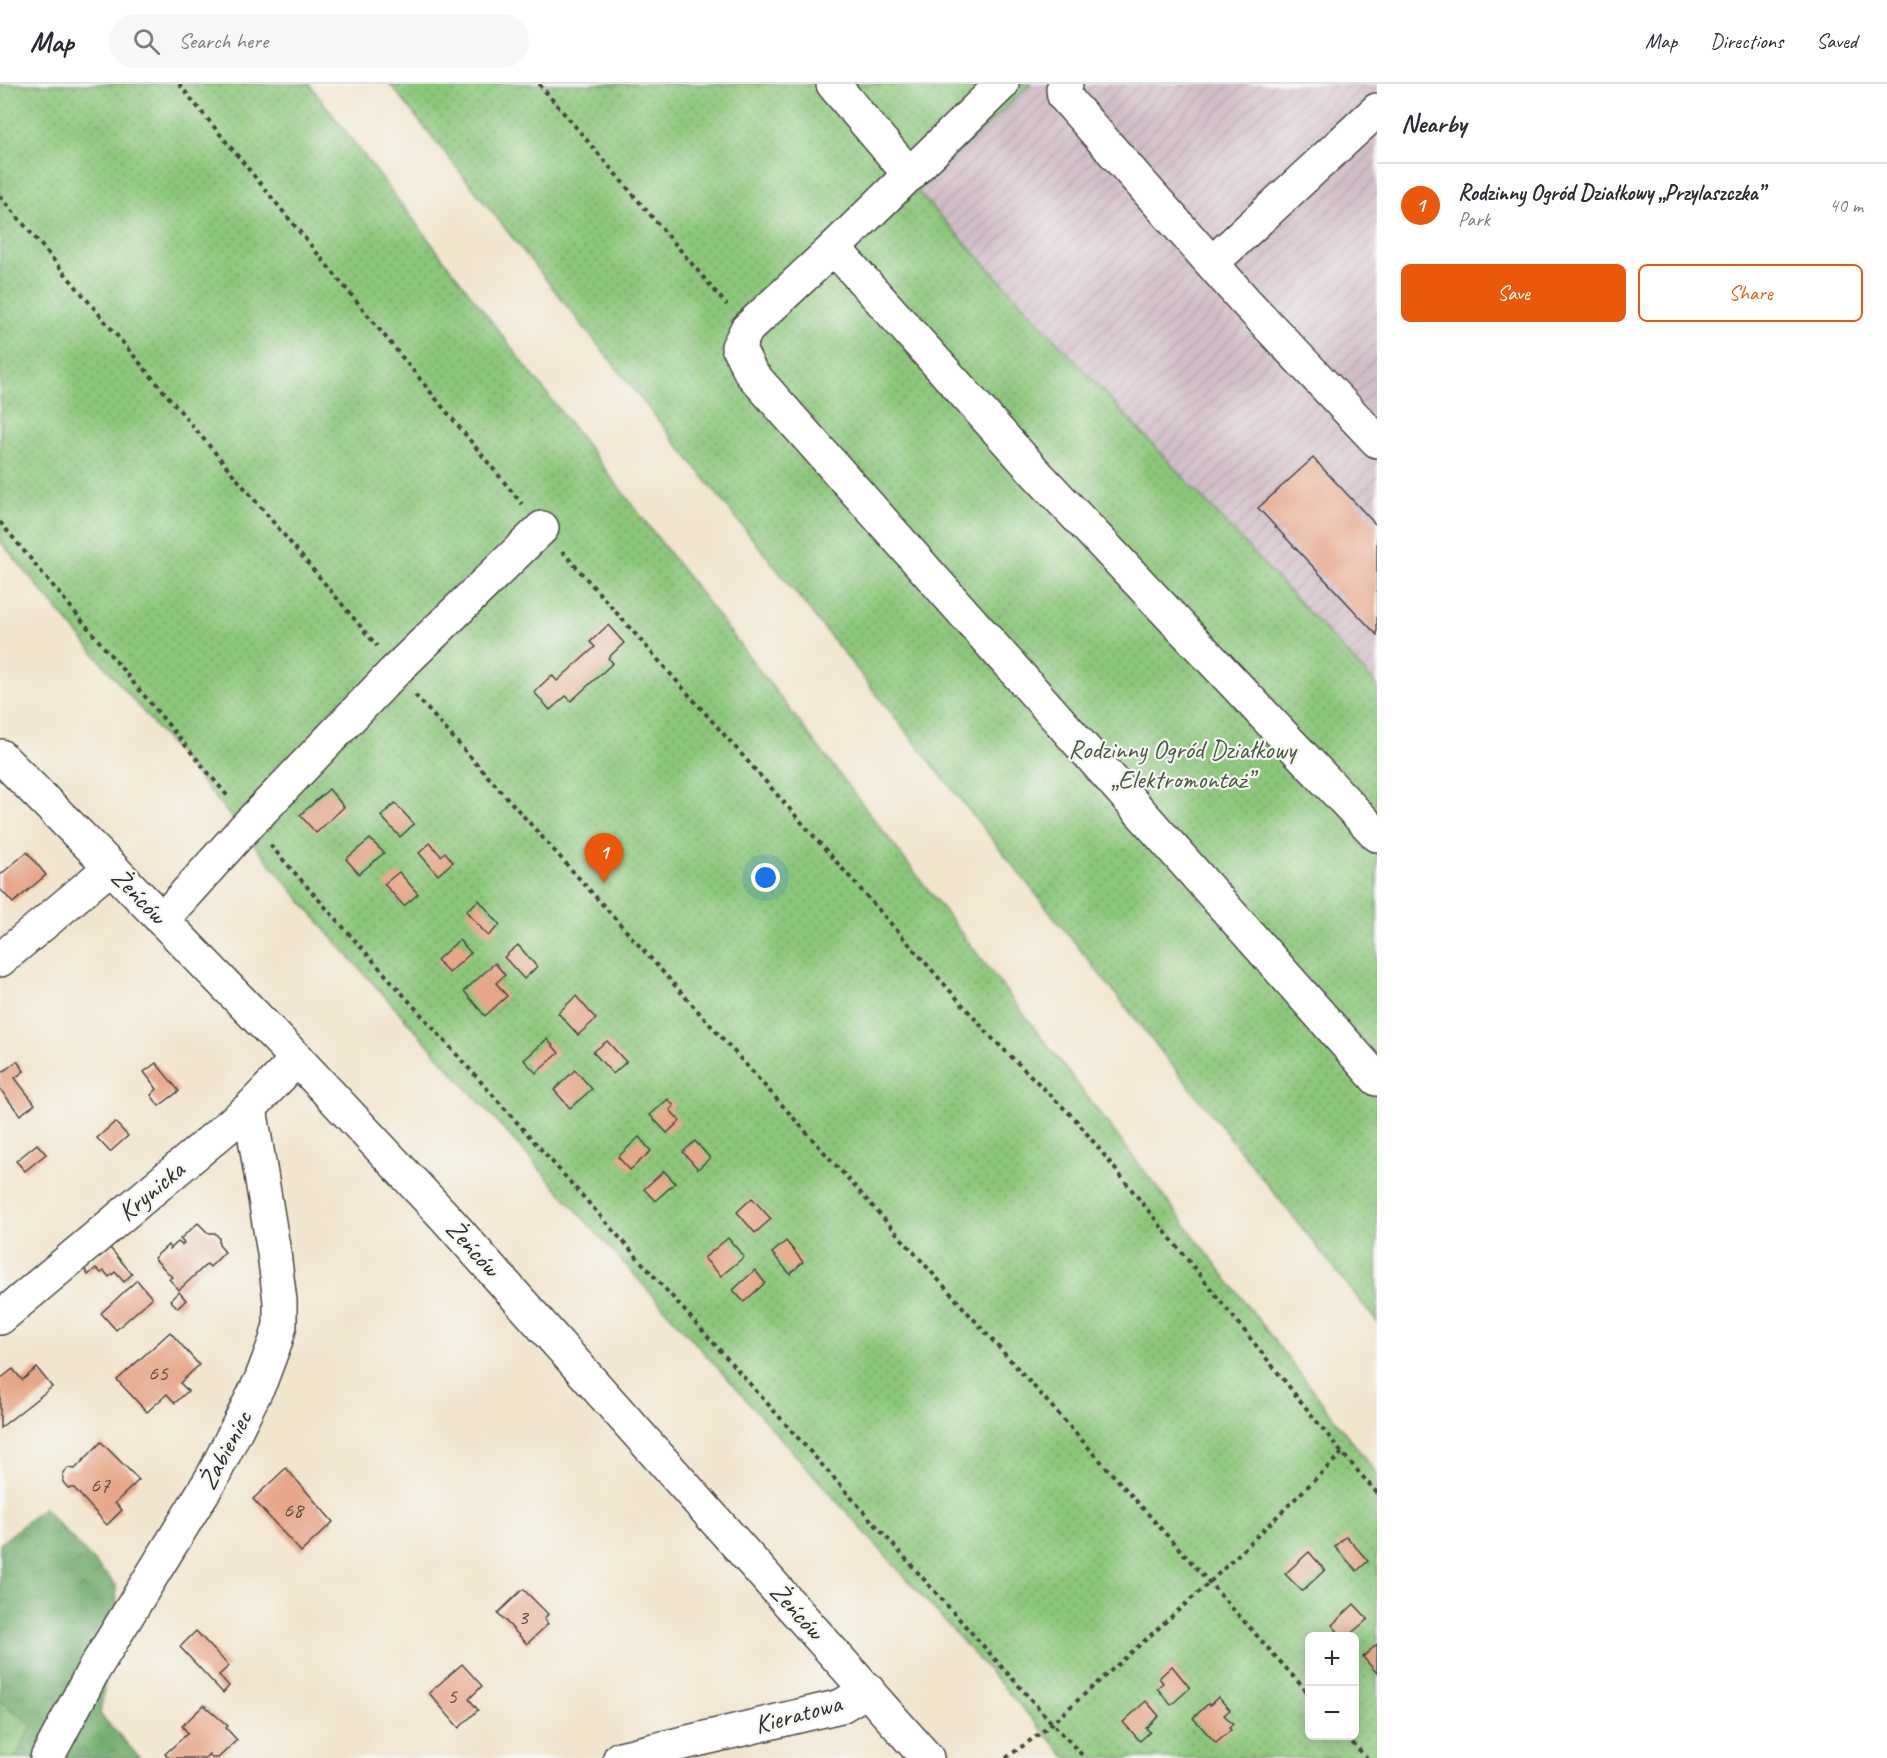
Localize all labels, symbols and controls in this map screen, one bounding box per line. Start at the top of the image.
search box [109,14,529,68]
text: Map [30,24,73,59]
icon: search [130,25,163,58]
text: Search here [178,27,268,55]
text: Map [1645,28,1677,54]
text: Directions [1710,28,1783,54]
text: Saved [1816,28,1857,54]
text: Nearby [1401,107,1466,140]
text: Rodzinny Ogród Działkowy „Przylaszczka” [1458,179,1763,207]
text: 1 [1416,193,1425,218]
text: 40 m [1829,193,1863,218]
text: Park [1458,207,1490,232]
button: Save [1401,264,1626,322]
button: Share [1638,264,1863,322]
park label: Rodzinny Ogród Działkowy „Elektromontaż” [1068,733,1298,796]
pin: 1 [584,834,624,883]
street label: Żeńców [104,861,175,933]
your location [751,863,780,892]
street label: Krynicka [111,1153,192,1228]
street label: Żeńców [439,1213,509,1285]
house number: 65 [148,1359,169,1387]
street label: Żabieniec [191,1404,260,1495]
house number: 67 [90,1471,111,1499]
house number: 68 [283,1496,305,1524]
street label: Żeńców [763,1576,833,1648]
house number: 3 [518,1603,530,1631]
map controls [1305,1632,1359,1740]
button: + [1305,1632,1359,1686]
house number: 5 [447,1682,458,1710]
street label: Kieratowa [751,1686,846,1741]
button: − [1305,1686,1359,1740]

